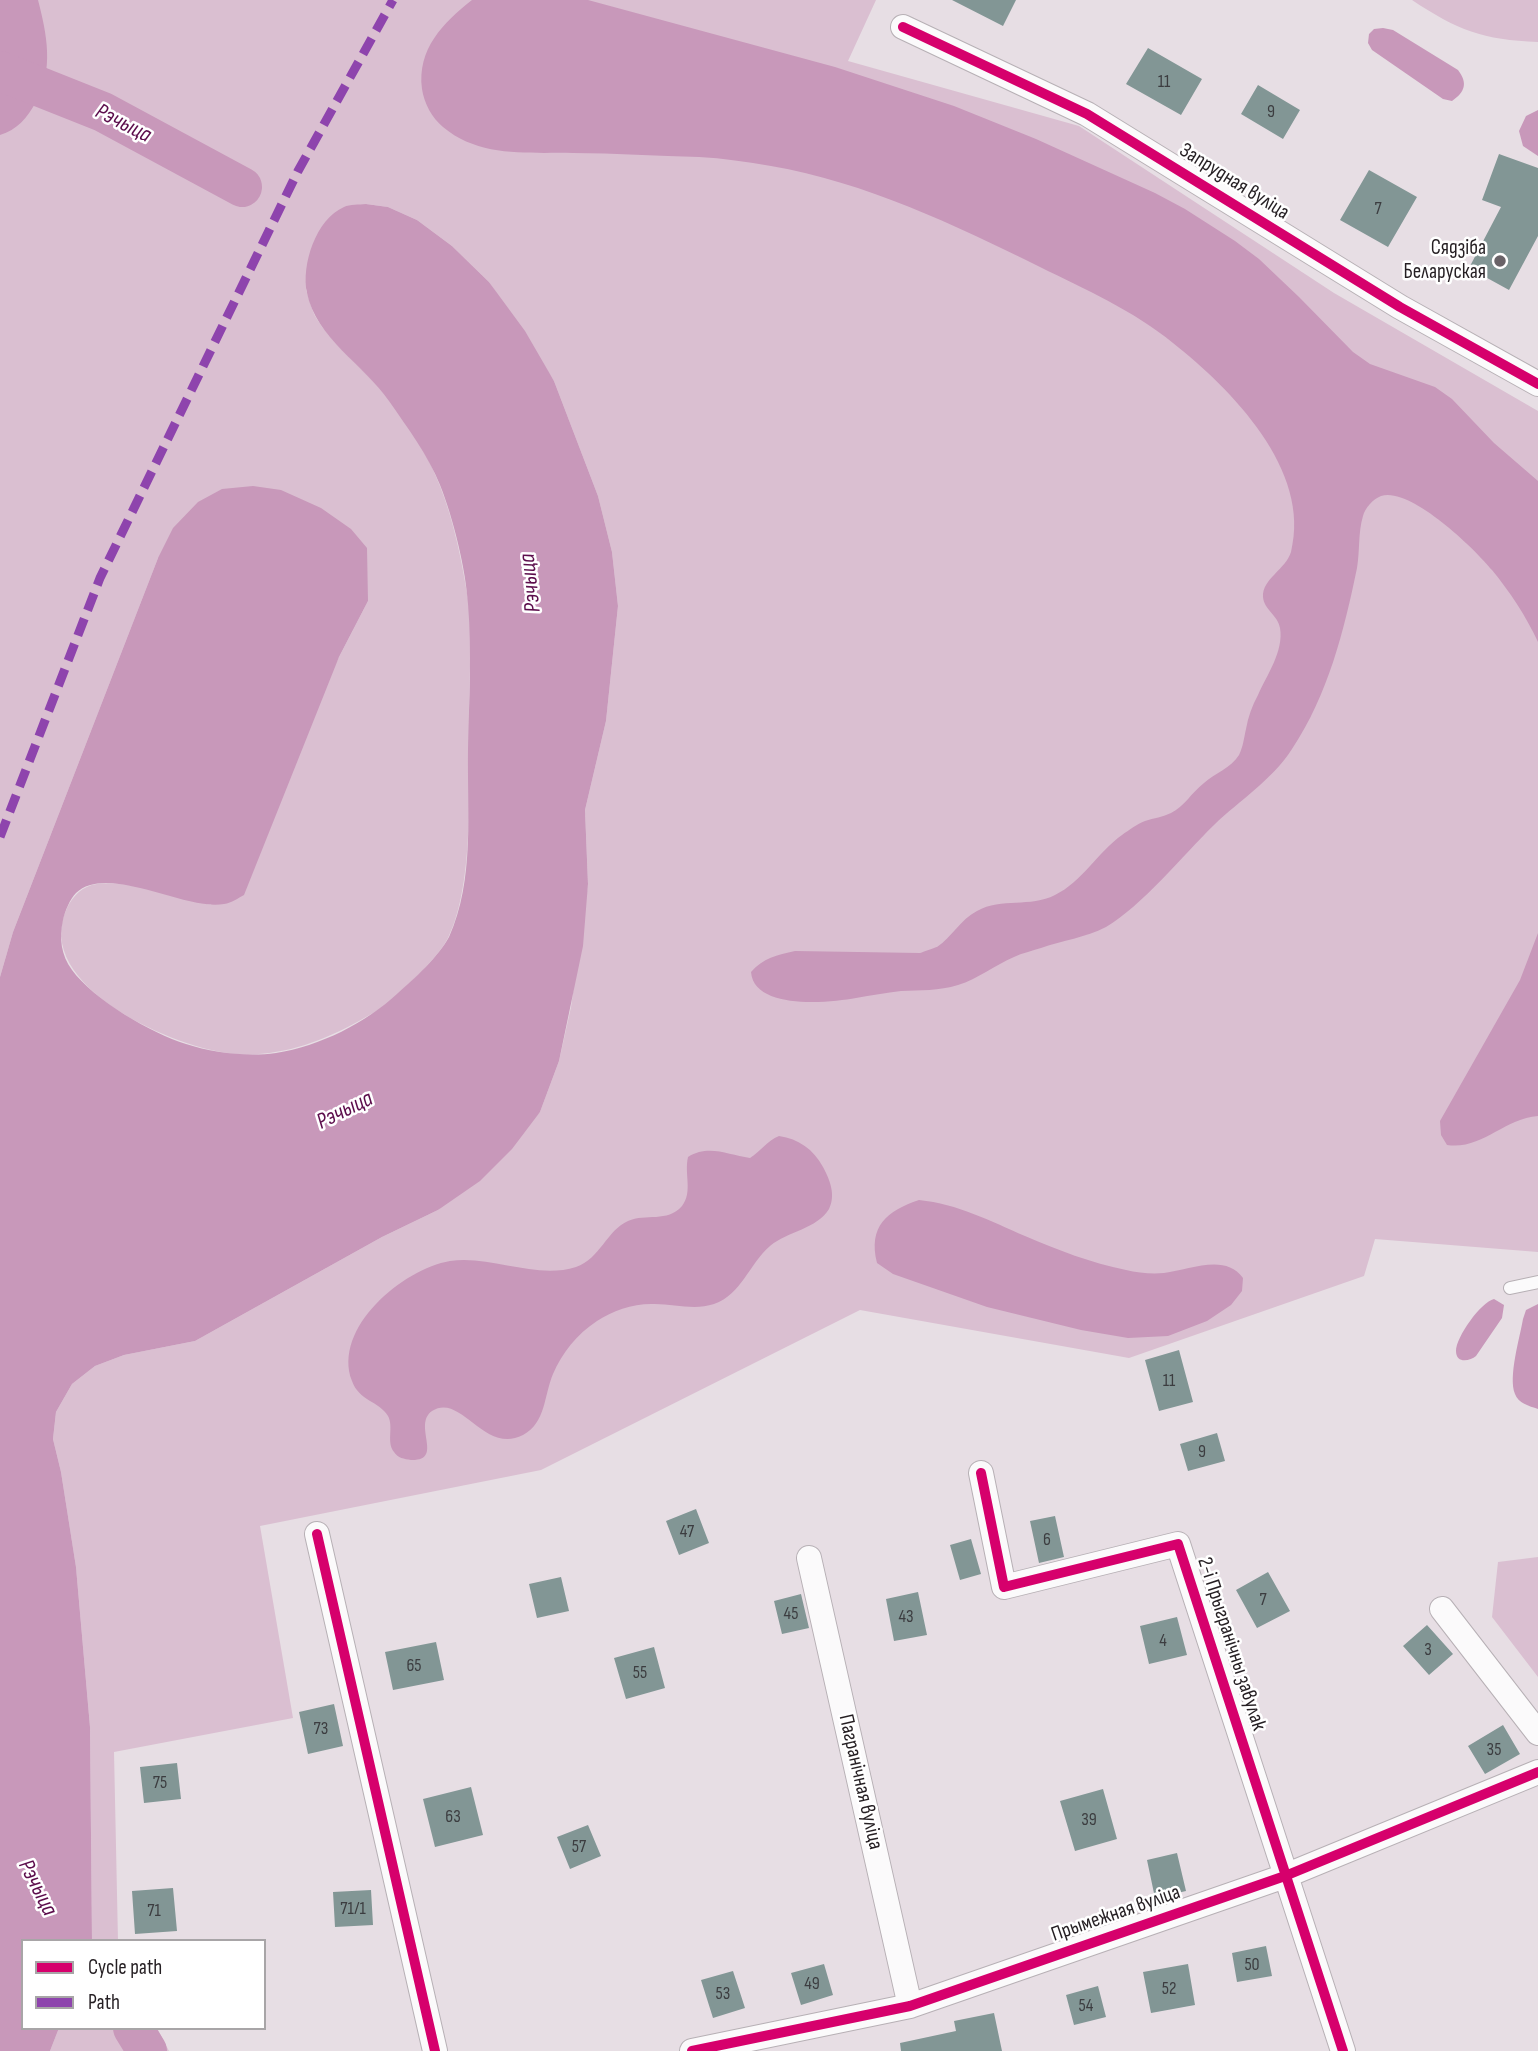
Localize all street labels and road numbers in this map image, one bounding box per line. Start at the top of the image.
street label: Запрудная вуліца [1174,138,1294,226]
street label: 2-і Прыгранічны завулак [1191,1554,1271,1734]
street label: Пагранічная вуліца [832,1712,888,1852]
street label: Прымежная вуліца [1048,1880,1184,1948]

